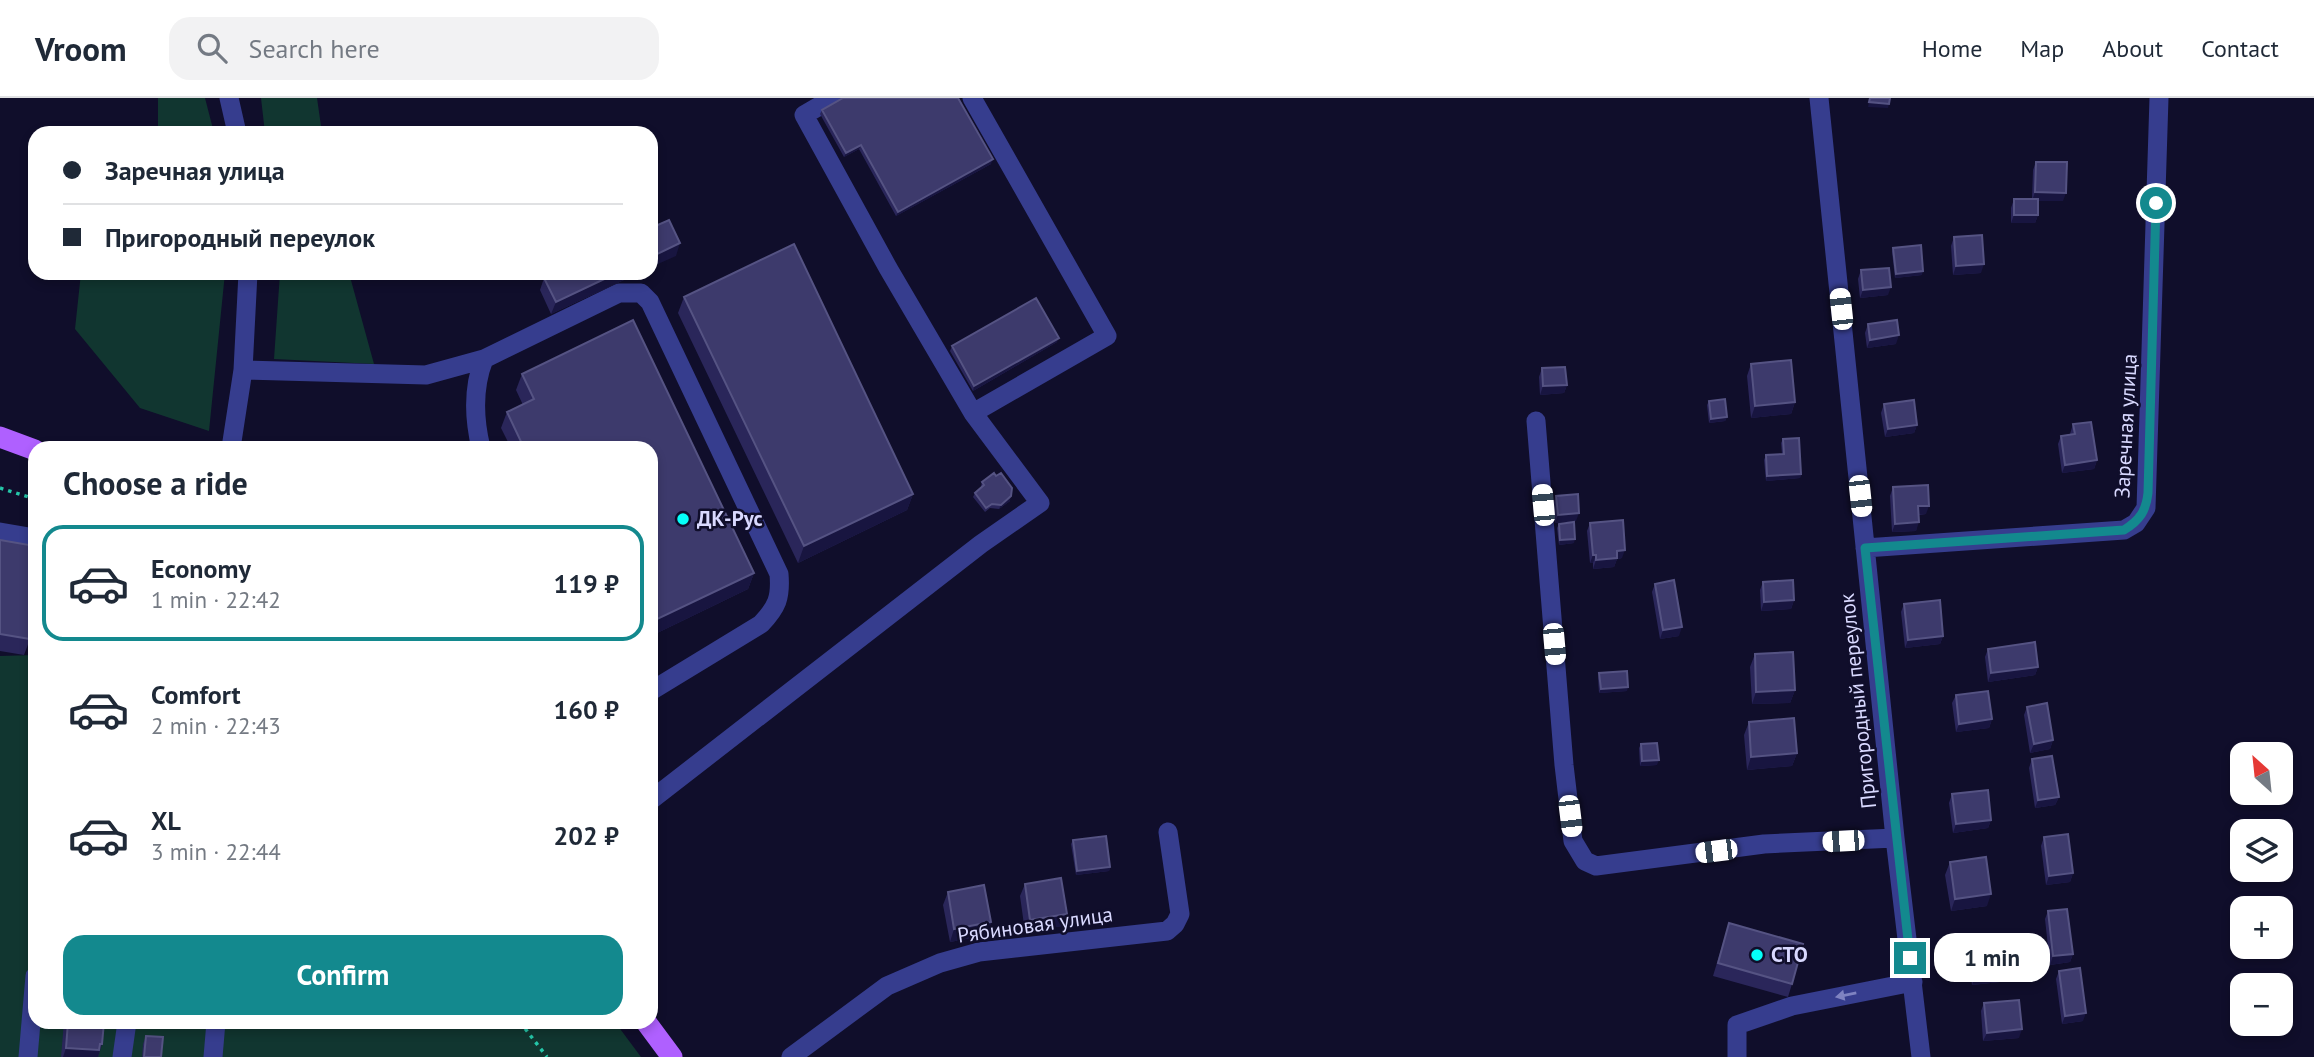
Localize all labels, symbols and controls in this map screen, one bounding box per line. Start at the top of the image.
search box [169,17,659,80]
text: Vroom [35,27,127,70]
icon: search [193,29,231,67]
text: Search here [249,32,380,65]
text: Home [1922,33,1982,64]
text: Map [2020,33,2064,64]
text: About [2102,33,2163,64]
text: Contact [2201,33,2279,64]
text: Заречная улица [105,154,285,187]
route start [2140,187,2172,219]
text: Пригородный переулок [105,221,375,254]
car [1829,287,1854,331]
street label: Заречная улица [2108,353,2143,499]
text: Choose a ride [63,462,248,504]
car [1848,474,1873,518]
car [1531,483,1556,527]
place label: ДК-Рус [697,505,763,532]
marker: ДК-Рус [675,511,691,527]
icon: car [67,552,130,615]
text: Economy [151,552,251,585]
text: 119 ₽ [553,567,619,600]
text: 1 min · 22:42 [151,585,281,614]
street label: Пригородный переулок [1833,592,1882,810]
car [1542,622,1567,666]
icon: car [67,678,130,741]
text: Comfort [151,678,241,711]
text: 160 ₽ [553,693,619,726]
text: 2 min · 22:43 [151,711,281,740]
north arrow [2230,742,2292,805]
map controls [2230,742,2293,1036]
car [1558,794,1583,838]
icon: car [67,804,130,867]
text: XL [151,804,181,837]
text: 202 ₽ [553,819,619,852]
button: layers [2230,819,2293,882]
car [1822,829,1865,853]
text: 3 min · 22:44 [151,837,281,866]
car [1694,838,1739,864]
button: + [2230,896,2293,959]
street label: Рябиновая улица [956,900,1114,949]
callout: 1 min [1934,934,2050,982]
button: Confirm [63,935,623,1015]
place label: СТО [1771,941,1808,968]
route end [1894,942,1926,974]
text: 1 min [1964,943,2020,972]
marker: СТО [1749,947,1765,963]
button: − [2230,973,2293,1036]
one-way arrow [1835,990,1857,1001]

